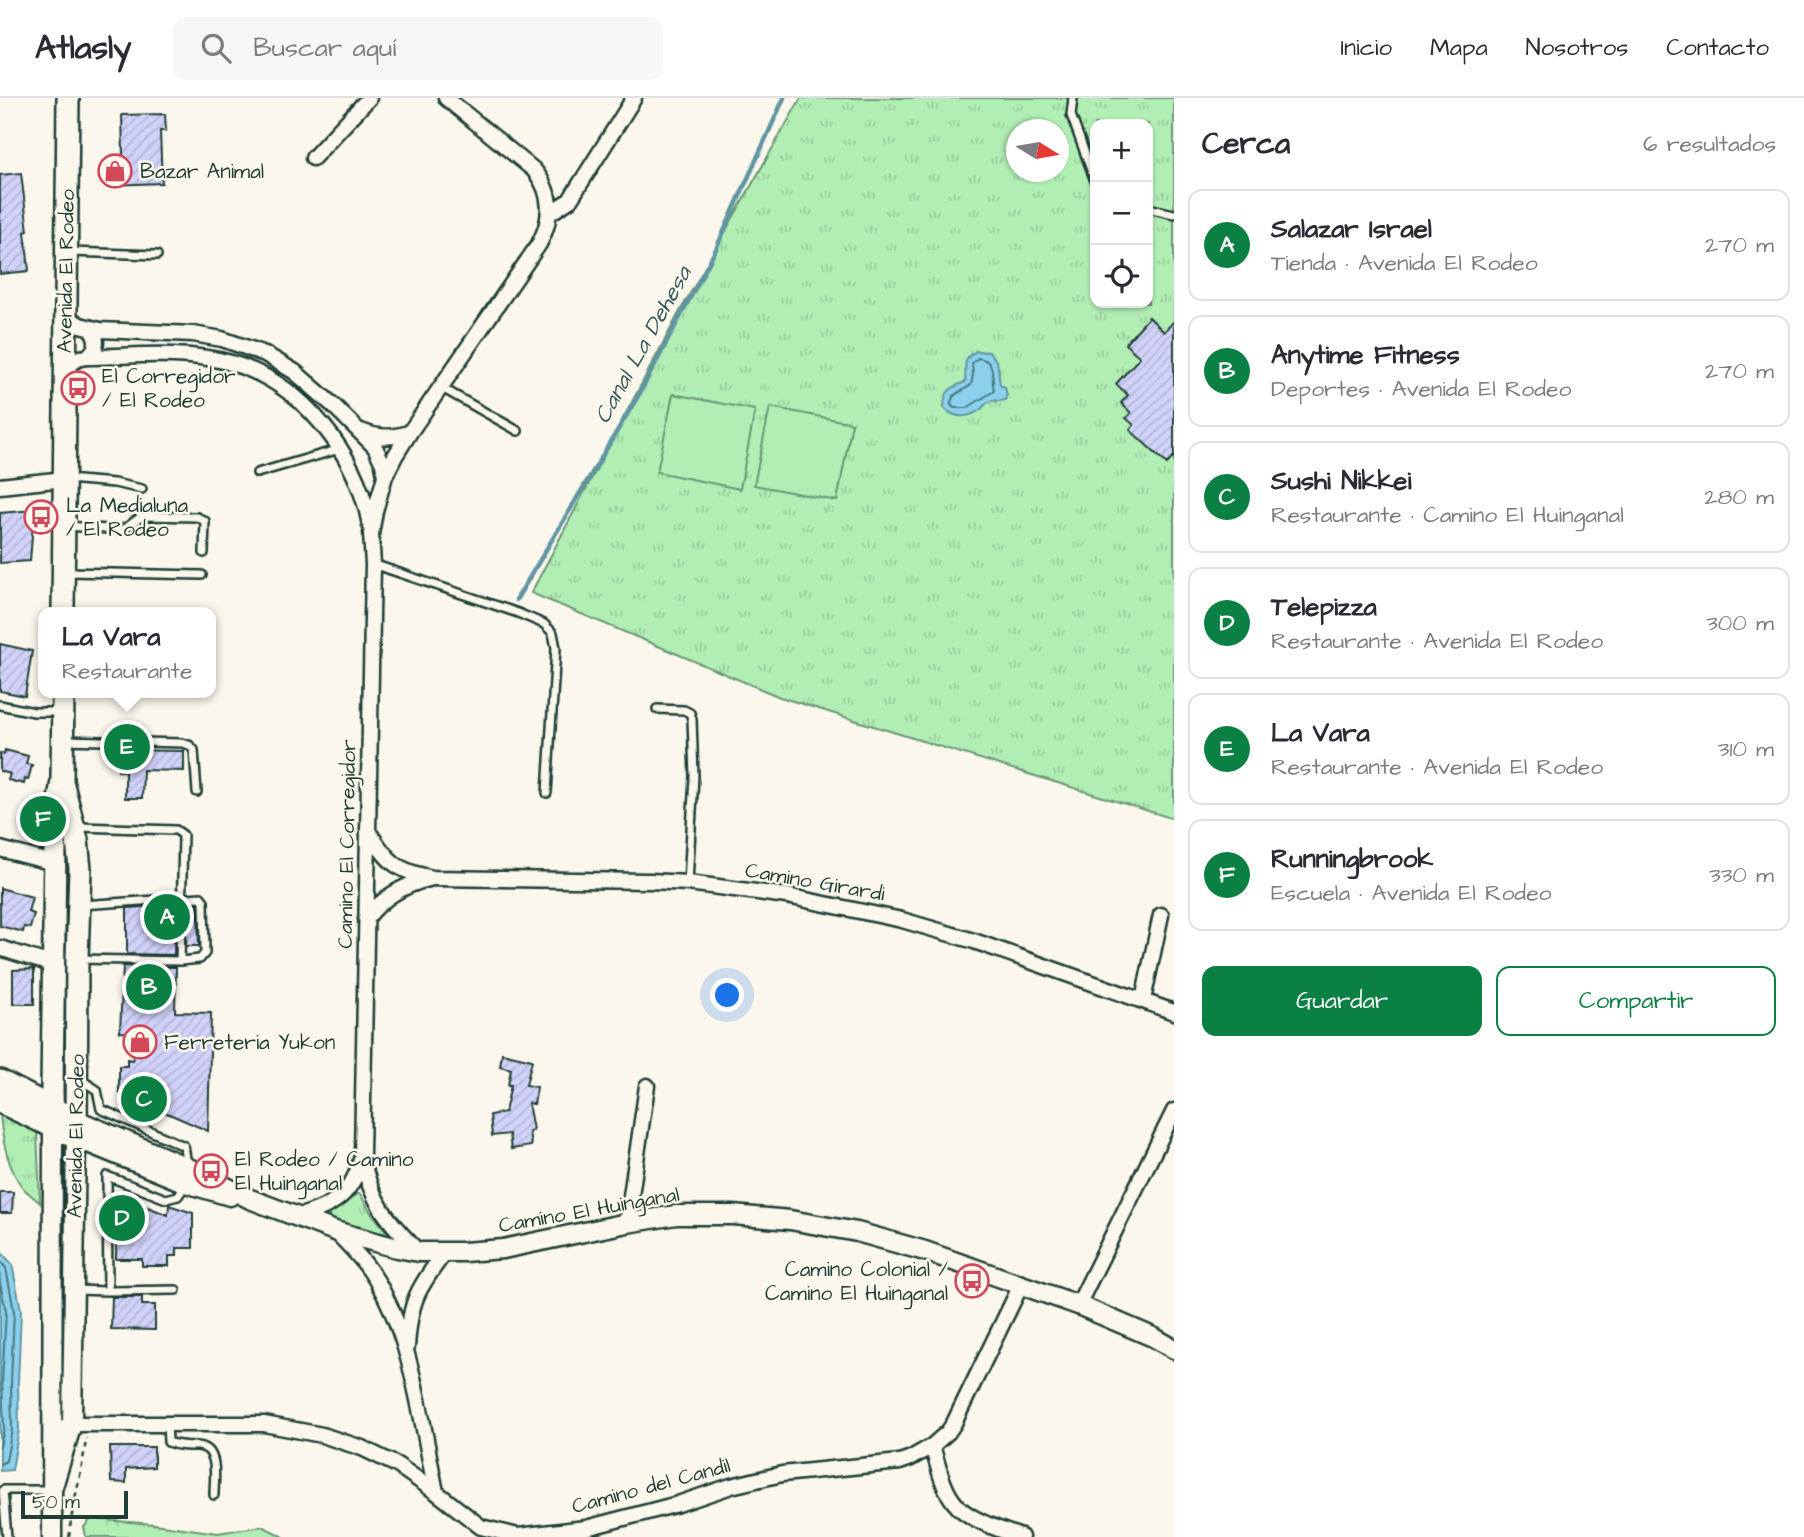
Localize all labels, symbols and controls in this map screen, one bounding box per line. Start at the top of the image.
search box [173,17,663,80]
text: Atlasly [35,25,131,71]
icon: search [197,29,235,67]
text: Buscar aquí [253,30,396,66]
text: Inicio [1340,31,1392,65]
text: Mapa [1430,31,1488,65]
text: Nosotros [1526,31,1628,65]
text: Contacto [1666,31,1769,65]
north arrow [1006,119,1069,182]
map controls [1090,119,1153,308]
button: + [1090,119,1153,182]
text: Cerca [1202,123,1290,165]
text: 6 resultados [1643,128,1776,160]
shop icon: Bazar Animal [96,152,134,190]
place label: Bazar Animal [140,157,264,186]
button: − [1090,182,1153,245]
street label: Avenida El Rodeo [50,189,82,353]
text: Salazar Israel [1271,211,1432,247]
text: A [1220,229,1234,261]
text: 270 m [1705,229,1774,261]
button: locate [1090,245,1153,308]
text: Tienda · Avenida El Rodeo [1271,247,1538,279]
water label: Canal La Dehesa [587,259,700,429]
text: Anytime Fitness [1271,337,1460,373]
text: B [1219,355,1235,387]
text: 270 m [1705,355,1774,387]
place label: El Corregidor / El Rodeo [102,362,236,415]
bus stop icon: El Corregidor / El Rodeo [59,369,97,407]
text: Deportes · Avenida El Rodeo [1271,373,1571,405]
text: Sushi Nikkei [1271,463,1411,499]
text: C [1219,481,1235,513]
text: 280 m [1704,481,1774,513]
place label: La Medialuna / El Rodeo [66,491,188,544]
bus stop icon: La Medialuna / El Rodeo [22,498,60,536]
text: Restaurante · Camino El Huinganal [1271,499,1624,531]
text: Telepizza [1271,589,1377,625]
popup [38,607,216,698]
text: D [1220,607,1234,639]
text: 300 m [1706,607,1774,639]
text: La Vara [62,619,160,655]
text: Restaurante · Avenida El Rodeo [1271,625,1603,657]
text: Restaurante [62,655,192,687]
text: La Vara [1271,715,1370,751]
pin: E [104,721,150,773]
text: E [1220,733,1234,765]
text: 310 m [1718,733,1774,765]
street label: Camino El Corregidor [331,739,365,949]
text: Restaurante · Avenida El Rodeo [1271,751,1603,783]
pin: F [20,793,66,845]
text: Runningbrook [1271,841,1433,877]
street label: Camino Girardi [743,855,887,909]
text: F [1219,859,1235,891]
text: 330 m [1709,859,1774,891]
text: Escuela · Avenida El Rodeo [1271,877,1552,909]
pin: A [144,891,190,943]
pin: B [126,961,172,1013]
button: Guardar [1202,966,1482,1036]
button: Compartir [1496,966,1776,1036]
your location [710,978,744,1012]
shop icon: Ferreteria Yukon [121,1023,159,1061]
place label: Ferreteria Yukon [164,1028,335,1057]
street label: Avenida El Rodeo [60,1054,92,1218]
pin: C [121,1073,167,1125]
place label: El Rodeo / Camino El Huinganal [235,1145,414,1200]
bus stop icon: El Rodeo / Camino El Huinganal [192,1152,230,1190]
street label: Camino El Huinganal [496,1180,682,1242]
pin: D [99,1192,145,1244]
place label: Camino Colonial / Camino El Huinganal [765,1255,948,1310]
bus stop icon: Camino Colonial / Camino El Huinganal [953,1262,991,1300]
street label: Camino del Candil [569,1451,733,1521]
scale bar [21,1488,128,1520]
text: 50 m [32,1489,80,1516]

